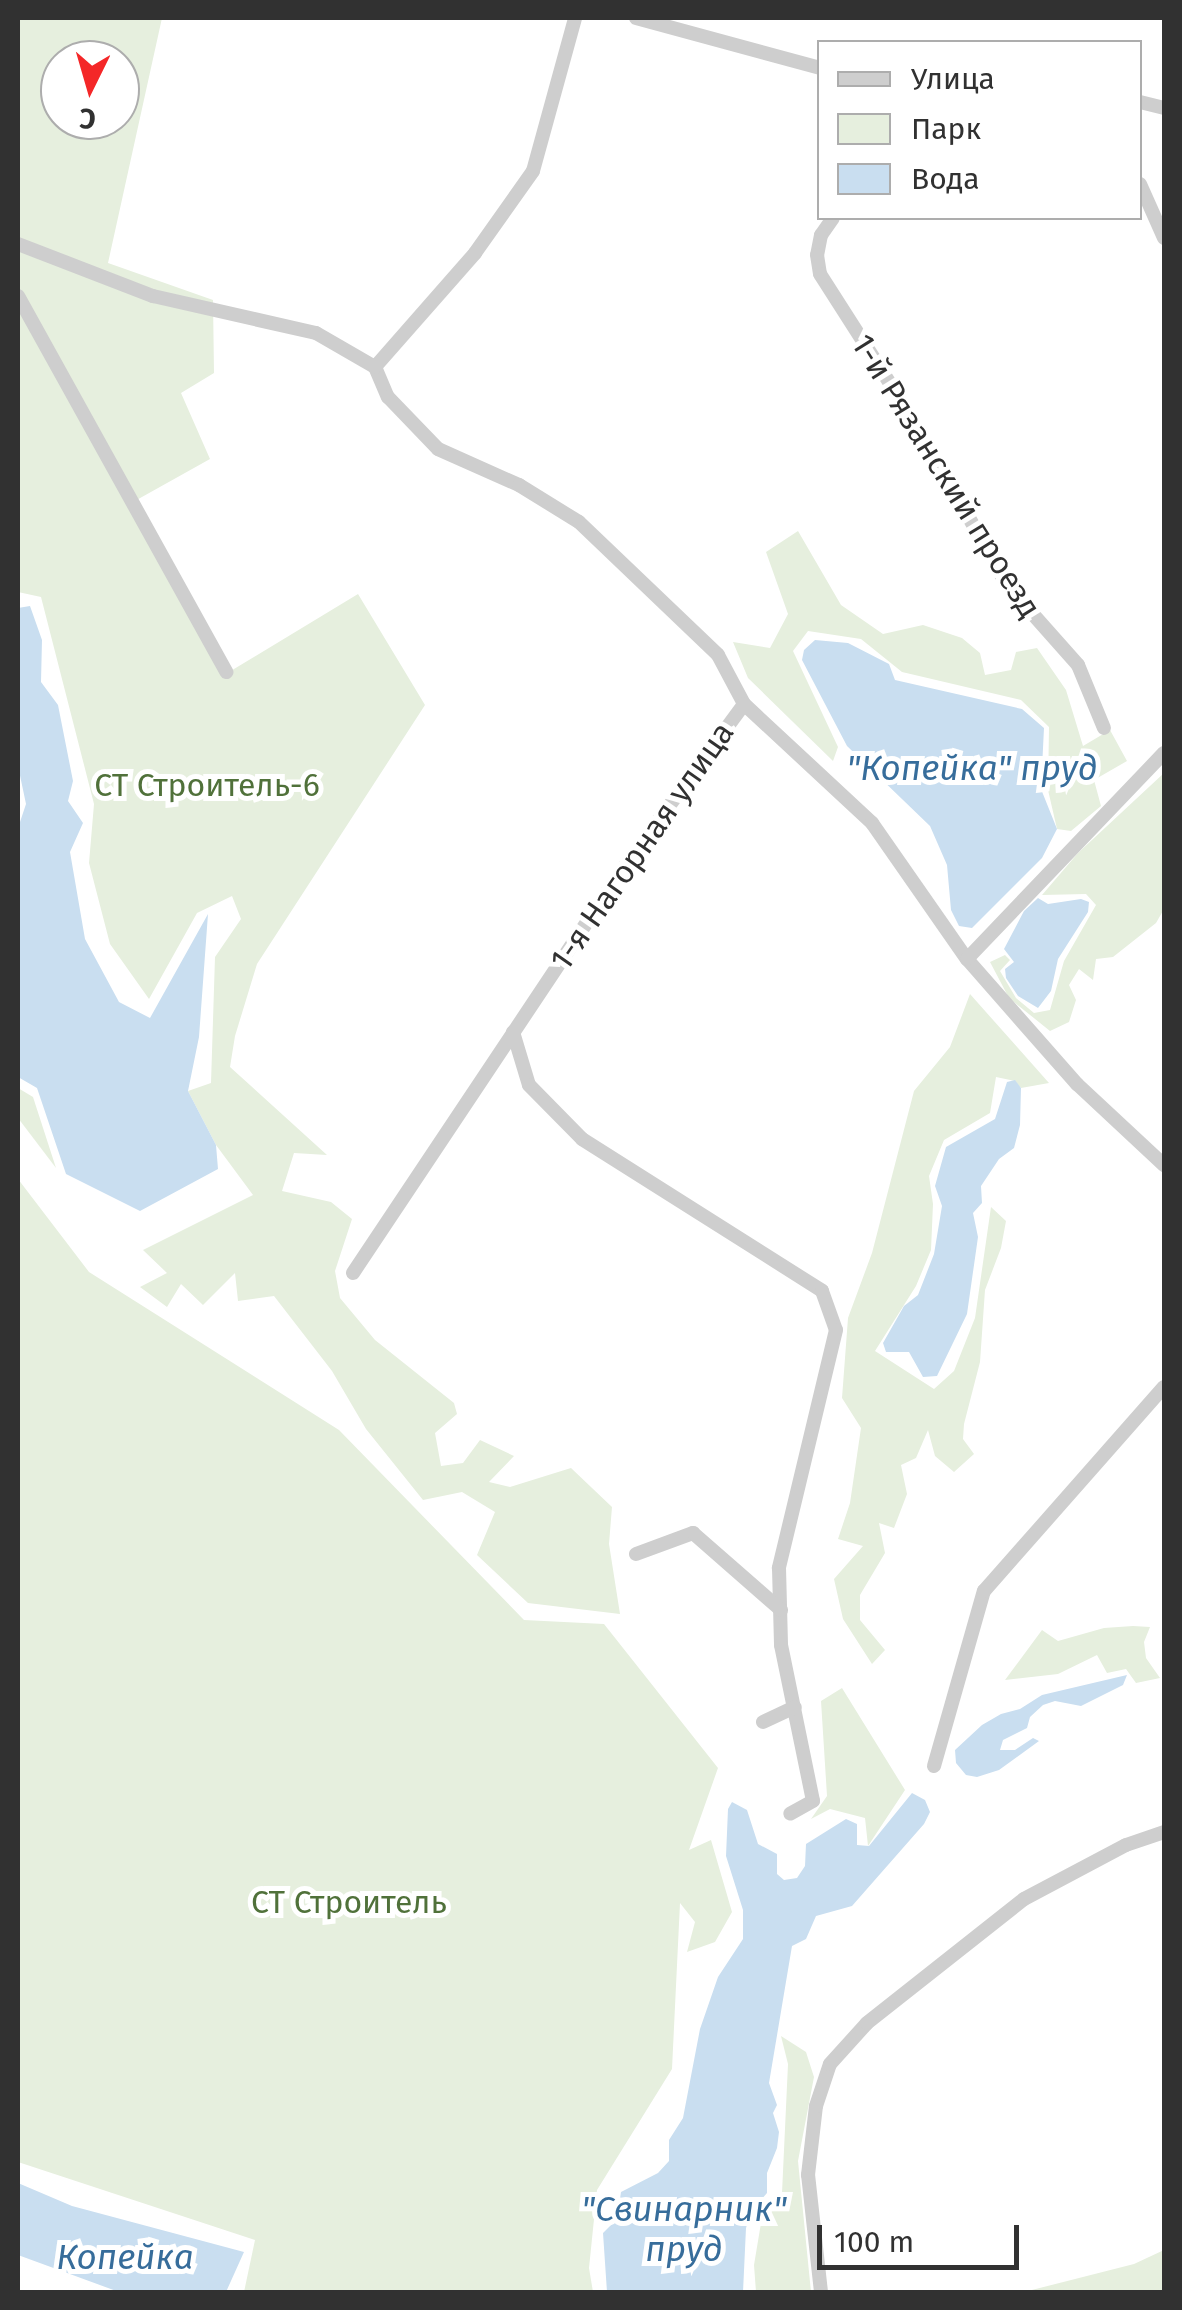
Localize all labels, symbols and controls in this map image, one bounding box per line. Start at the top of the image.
north arrow [40,40,140,140]
legend [817,40,1142,220]
text: Улица [911,61,995,97]
text: С [78,101,97,136]
text: Парк [911,111,981,147]
text: Вода [911,161,980,197]
street label: 1-й Рязанский проезд [843,327,1049,625]
street label: 1-я Нагорная улица [542,715,742,977]
water label: "Копейка" пруд [846,747,1098,789]
park label: СТ Строитель-6 [94,766,320,804]
park label: СТ Строитель [251,1883,447,1921]
water label: "Свинарник" пруд [581,2188,787,2270]
scale bar [822,2205,1024,2267]
text: 100 m [834,2224,914,2260]
water label: Копейка [56,2236,194,2278]

